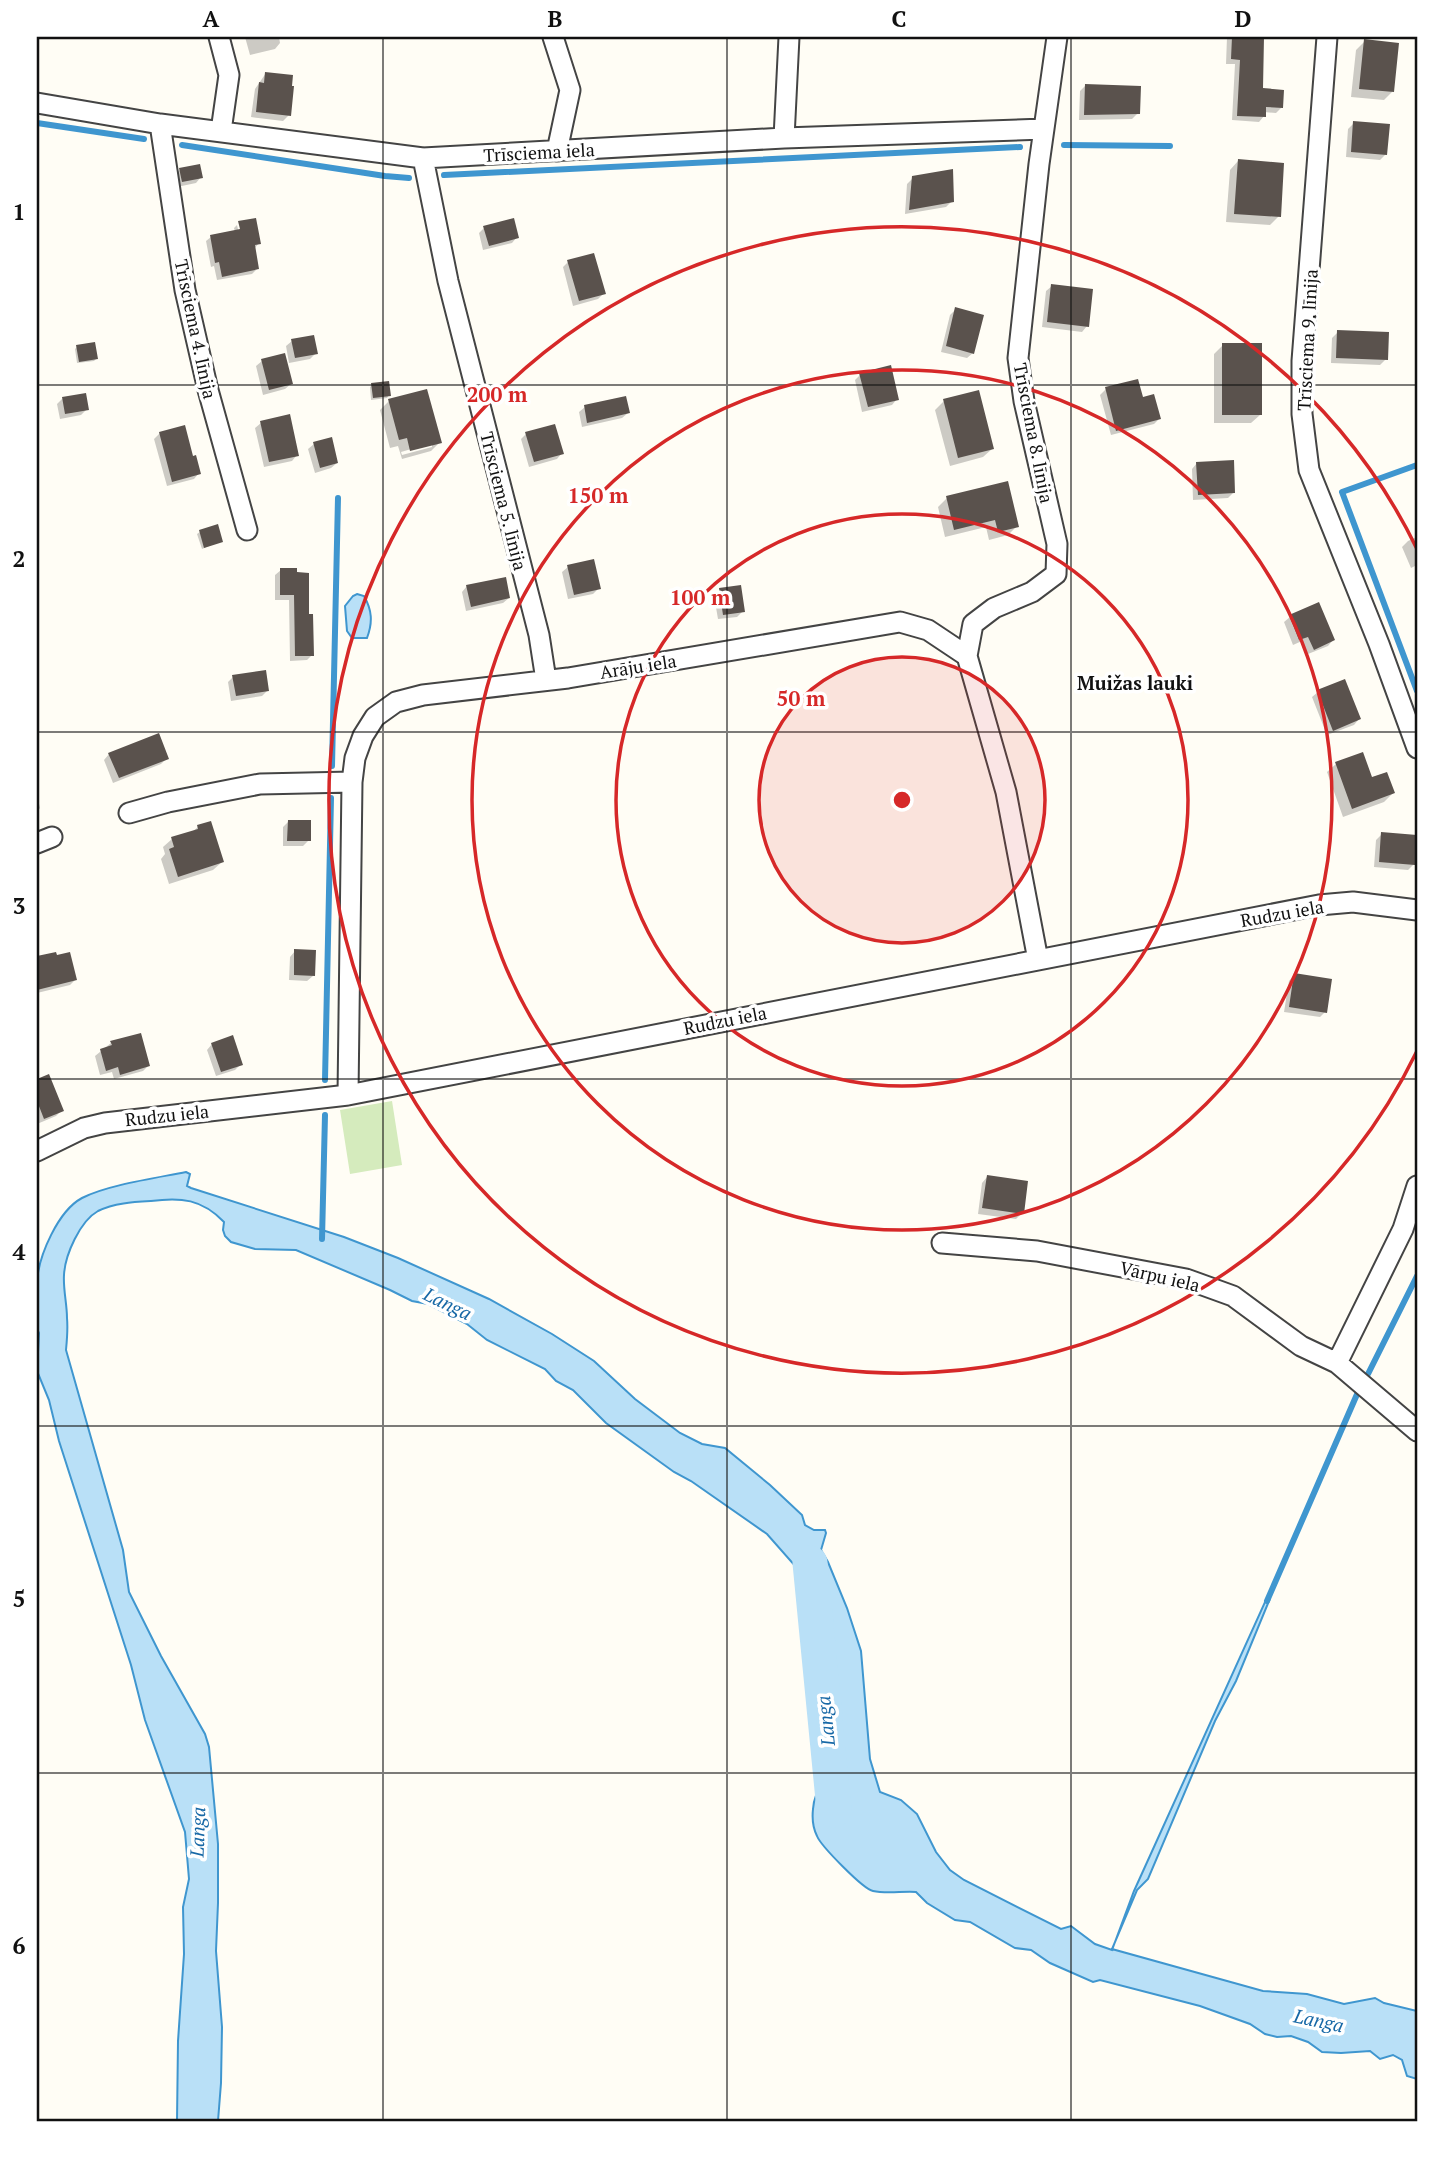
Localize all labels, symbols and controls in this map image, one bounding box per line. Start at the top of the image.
text: A [203,3,220,34]
text: B [548,3,563,34]
text: C [892,3,907,34]
text: D [1235,3,1252,34]
street label: Trīsciema iela [483,137,595,167]
text: 1 [13,196,26,227]
street label: Trīsciema 4. līnija [169,257,223,401]
street label: Trīsciema 9. līnija [1291,268,1323,412]
street label: Trīsciema 8. līnija [1009,361,1059,505]
text: 200 m [467,380,528,408]
street label: Trīsciema 5. līnija [475,429,533,573]
text: 150 m [568,481,629,509]
text: 2 [13,543,26,574]
text: 100 m [670,583,731,611]
street label: Arāju iela [598,648,678,684]
district label: Muižas lauki [1077,670,1193,695]
text: 50 m [777,684,826,712]
centre of rings [890,788,914,812]
text: 3 [13,890,26,921]
street label: Rudzu iela [1238,894,1326,932]
street label: Rudzu iela [681,1000,769,1040]
street label: Rudzu iela [124,1099,210,1131]
text: 4 [13,1236,26,1267]
street label: Vārpu iela [1118,1255,1202,1297]
water label: Langa [419,1280,476,1325]
text: 5 [13,1583,26,1614]
water label: Langa [810,1695,840,1748]
water label: Langa [184,1806,210,1859]
text: 6 [13,1930,26,1961]
water label: Langa [1291,2002,1346,2037]

